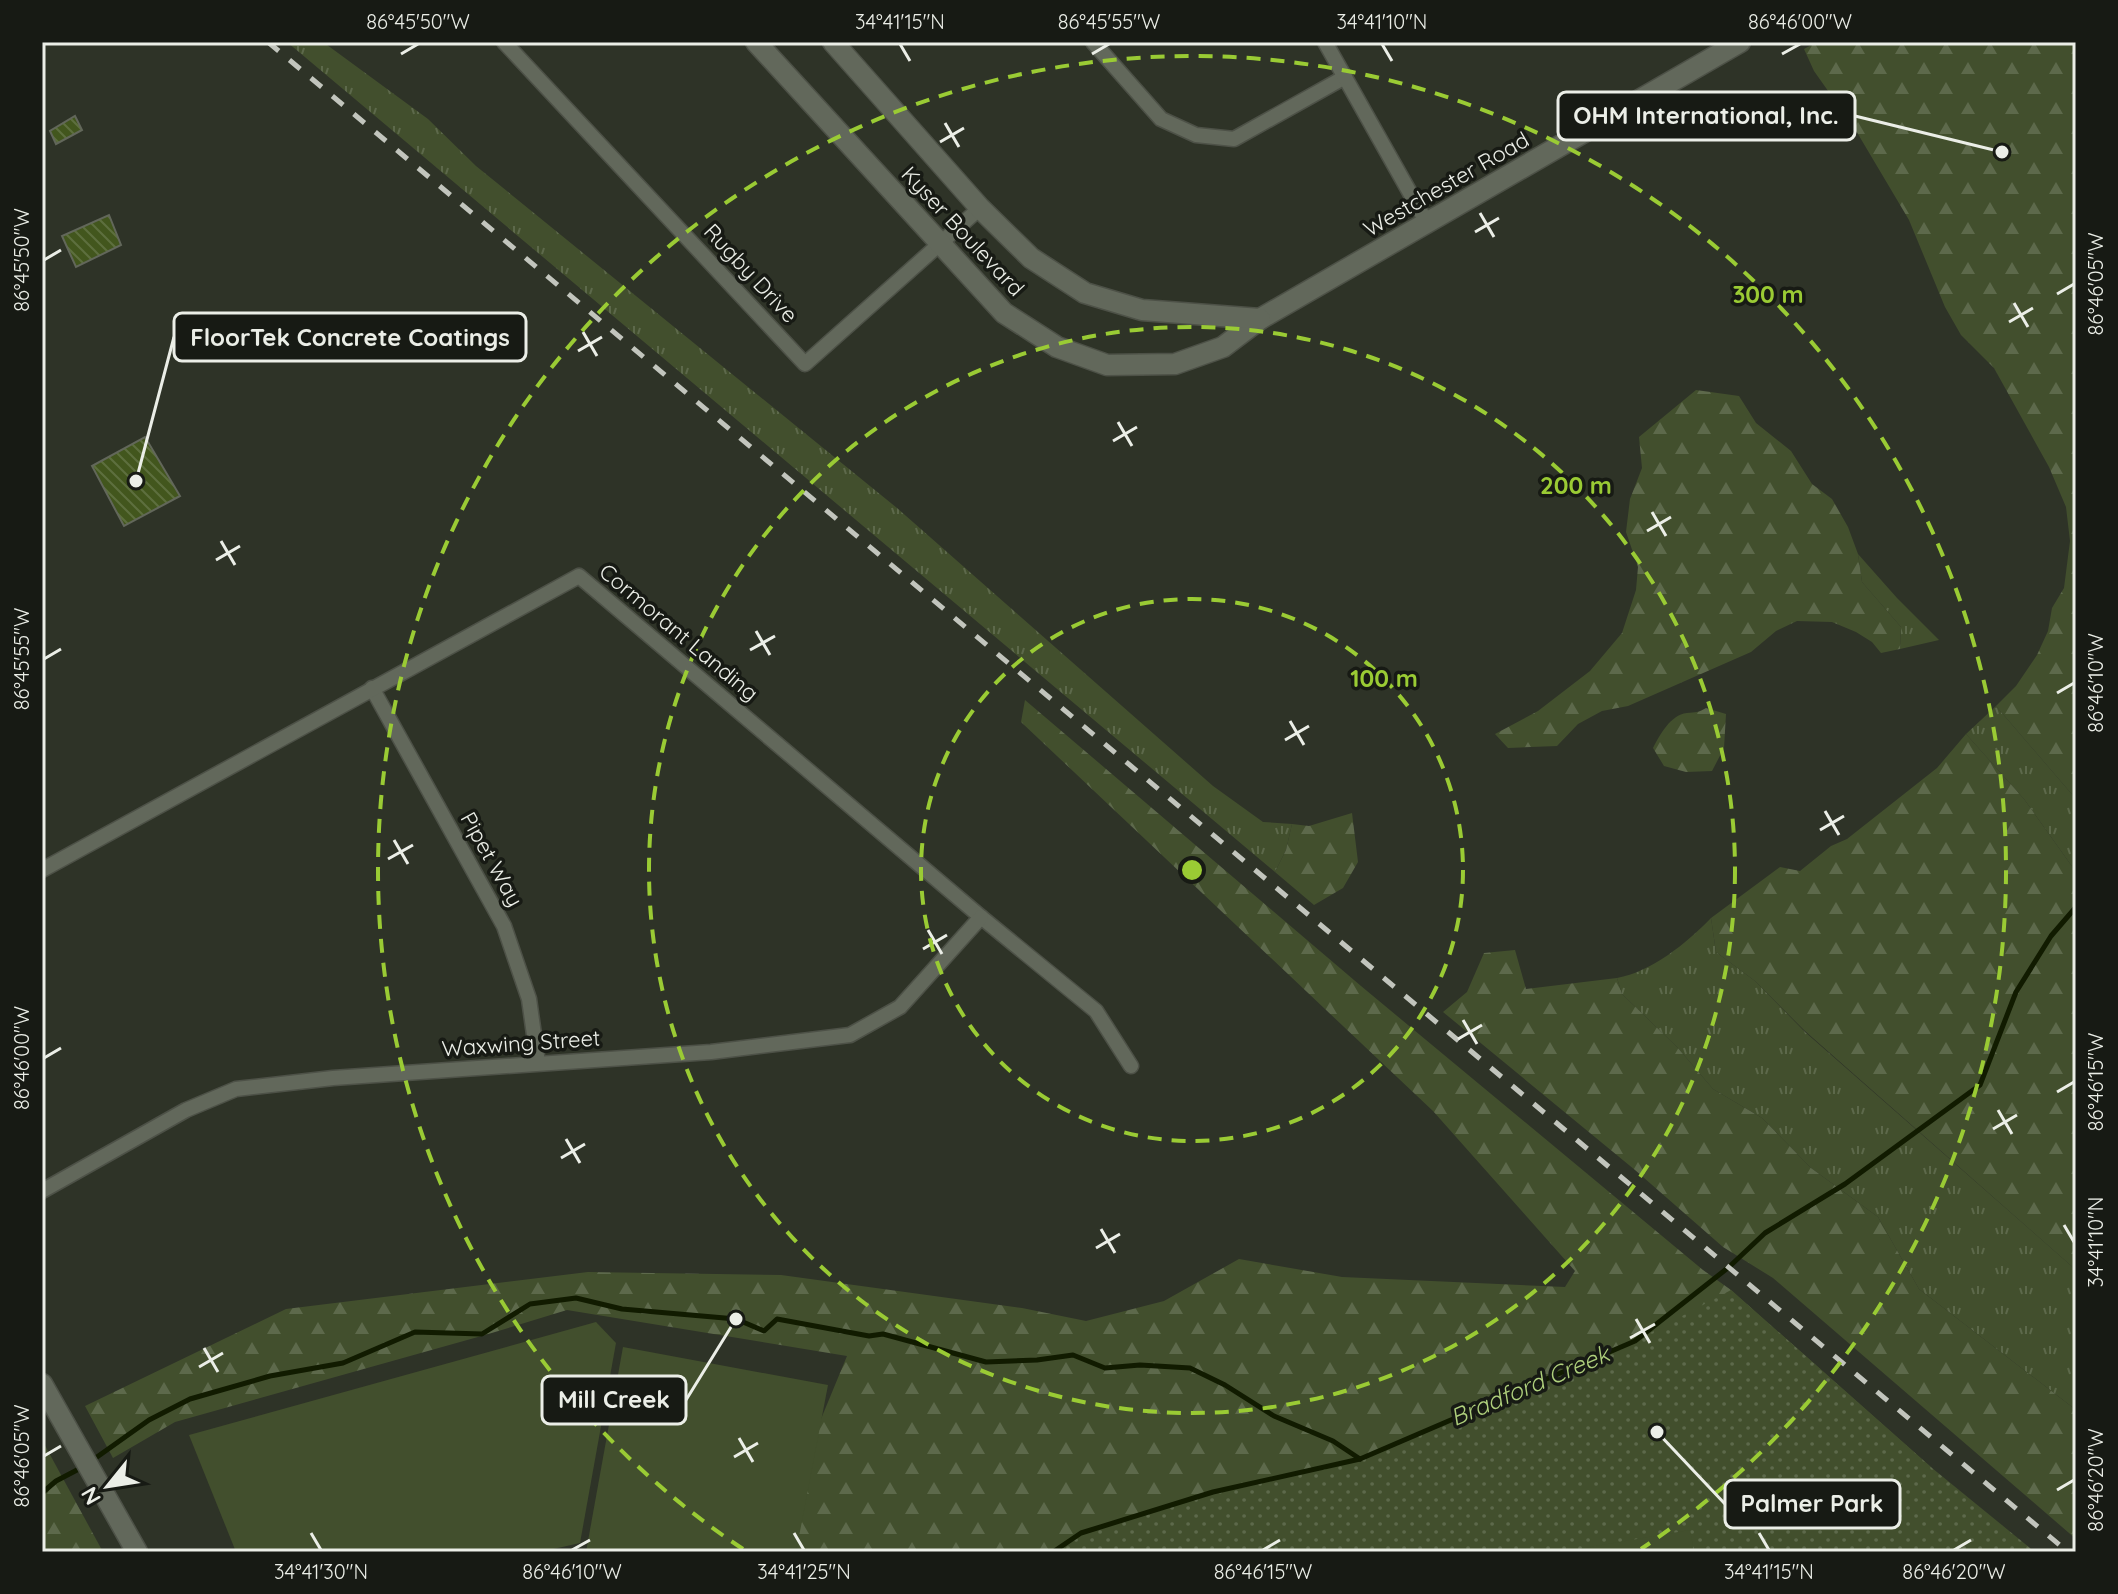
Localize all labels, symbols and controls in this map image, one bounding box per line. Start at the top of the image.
text: 86°45'50"W [366,9,470,34]
text: 34°41'15"N [855,9,945,34]
text: 86°45'55"W [1058,9,1160,34]
text: 34°41'10"N [1337,9,1427,34]
text: 86°46'00"W [1748,9,1852,34]
callout: OHM International, Inc. [1558,92,1855,140]
text: OHM International, Inc. [1573,100,1839,130]
street label: Westchester Road [1358,125,1534,243]
street label: Kyser Boulevard [896,160,1030,302]
text: 86°45'50"W [9,208,34,312]
street label: Rugby Drive [698,218,804,328]
text: 86°46'05"W [2083,232,2108,336]
text: 300 m [1732,279,1804,309]
callout: FloorTek Concrete Coatings [174,313,526,361]
text: FloorTek Concrete Coatings [190,322,510,352]
text: 200 m [1540,470,1612,500]
street label: Cormorant Landing [594,557,764,707]
text: 86°45'55"W [9,608,34,710]
text: 86°46'10"W [2083,633,2108,733]
text: 100 m [1350,663,1418,693]
street label: Pipet Way [455,807,529,911]
centre of rings [1178,856,1206,884]
text: 86°46'00"W [9,1006,34,1110]
street label: Waxwing Street [441,1023,601,1063]
text: 86°46'15"W [2083,1033,2108,1131]
text: 34°41'10"N [2083,1197,2108,1287]
water label: Bradford Creek [1445,1337,1616,1432]
callout: Mill Creek [542,1376,686,1424]
text: Mill Creek [558,1384,670,1414]
text: 86°46'05"W [9,1404,34,1508]
text: 86°46'20"W [2083,1428,2108,1532]
north arrow [68,1446,148,1526]
callout: Palmer Park [1725,1480,1900,1528]
text: N [75,1482,107,1510]
text: Palmer Park [1741,1488,1883,1518]
text: 34°41'30"N [274,1559,368,1584]
text: 86°46'10"W [522,1559,622,1584]
text: 34°41'25"N [757,1559,851,1584]
text: 86°46'15"W [1214,1559,1312,1584]
text: 34°41'15"N [1724,1559,1814,1584]
text: 86°46'20"W [1902,1559,2006,1584]

